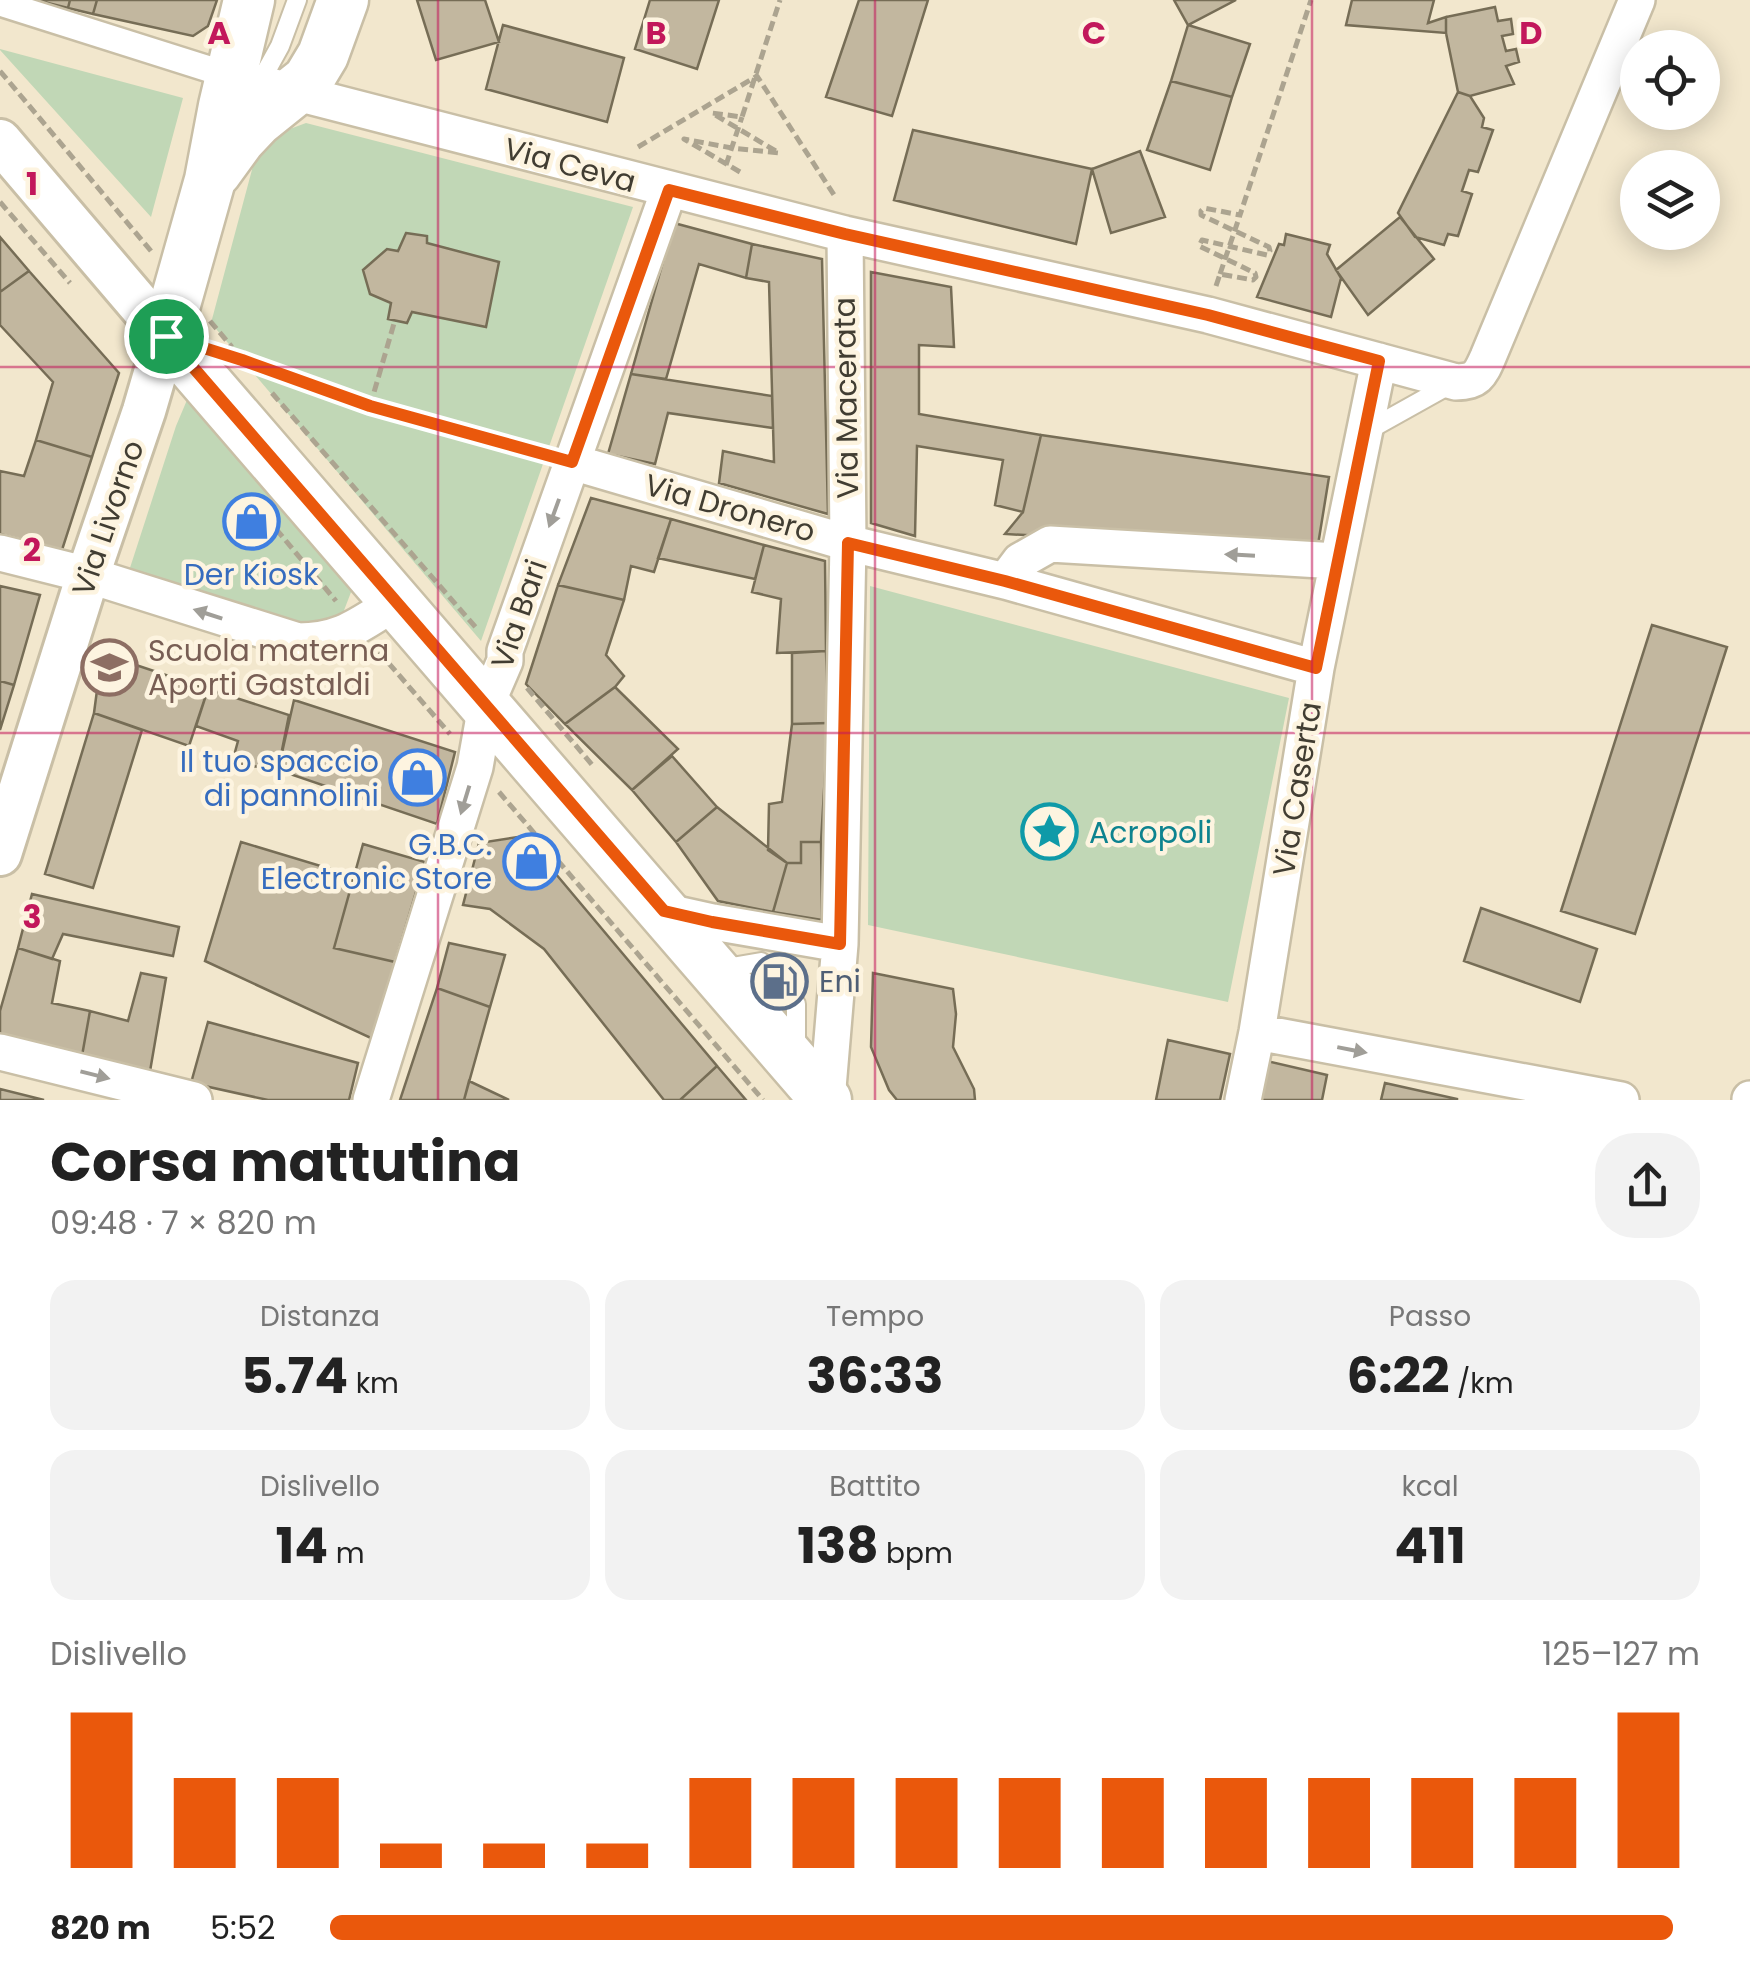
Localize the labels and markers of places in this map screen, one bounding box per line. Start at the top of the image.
pin [124,294,209,379]
shop icon: Der Kiosk [221,491,281,551]
place label: Der Kiosk [184,553,319,596]
place label: Scuola materna Aporti Gastaldi [148,629,389,706]
school or university icon: Scuola materna Aporti Gastaldi [79,637,139,697]
place label: Il tuo spaccio di pannolini [180,740,379,817]
shop icon: Il tuo spaccio di pannolini [388,748,448,808]
place icon: Acropoli [1020,802,1080,862]
place label: Acropoli [1089,811,1212,854]
place label: G.B.C. Electronic Store [261,823,492,900]
shop icon: G.B.C. Electronic Store [501,831,561,891]
fuel station icon: Eni [750,951,810,1011]
place label: Eni [819,960,861,1003]

